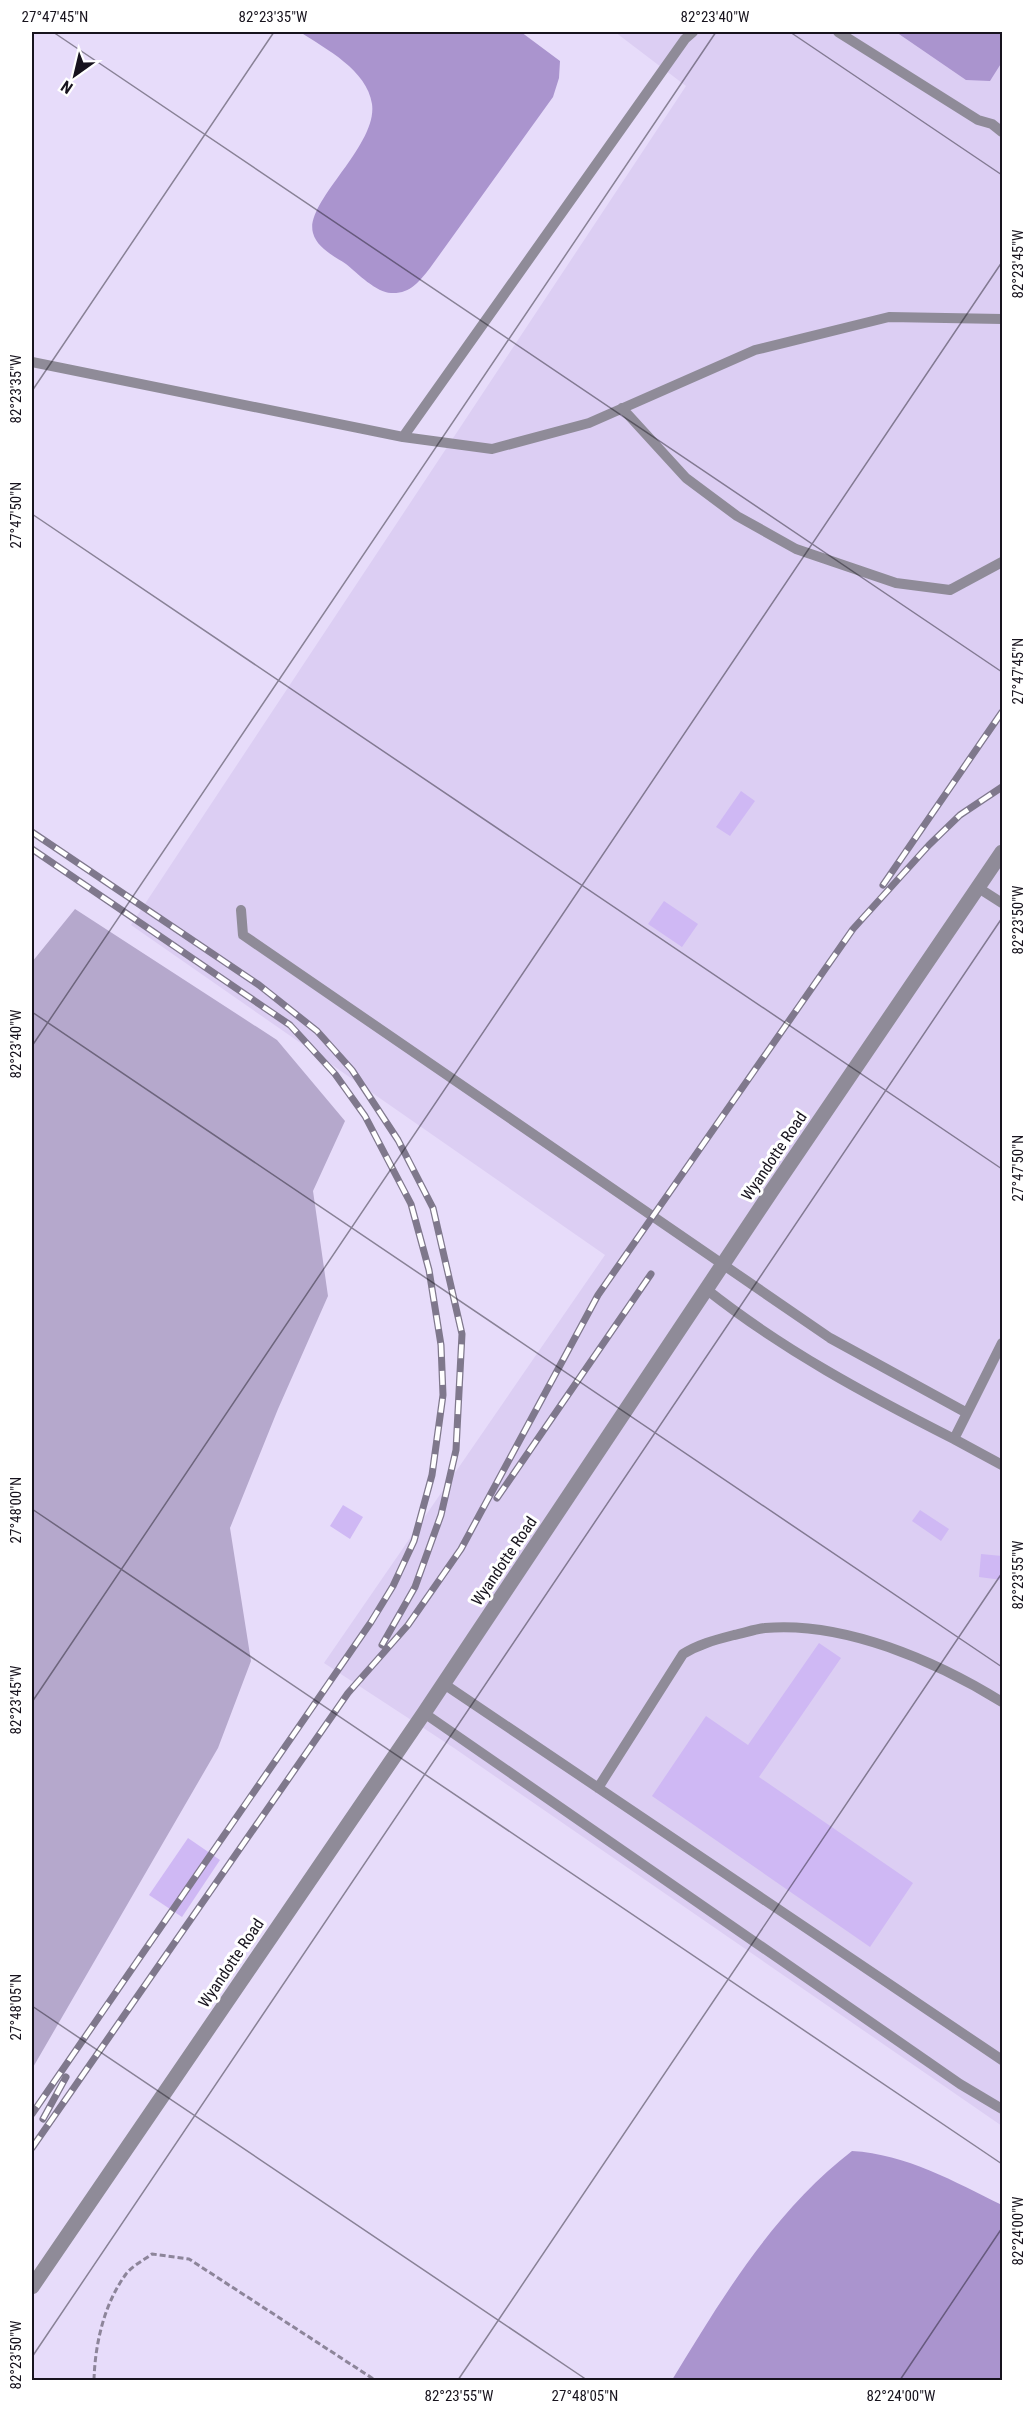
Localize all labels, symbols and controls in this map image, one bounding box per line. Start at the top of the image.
text: 27°47'45"N [22,8,88,26]
text: 82°23'35"W [239,8,308,26]
text: 82°23'40"W [681,8,750,26]
north arrow [45,45,105,105]
text: N [58,76,76,98]
text: 82°23'45"W [1009,229,1027,298]
text: 82°23'35"W [7,354,25,423]
text: 27°47'50"N [7,482,25,548]
text: 27°47'45"N [1009,638,1027,704]
text: 82°23'50"W [1009,885,1027,954]
text: 82°23'40"W [7,1009,25,1078]
street label: Wyandotte Road [737,1108,811,1204]
text: 27°47'50"N [1009,1135,1027,1201]
text: 27°48'00"N [7,1477,25,1543]
street label: Wyandotte Road [467,1513,541,1609]
text: 82°23'55"W [1009,1540,1027,1609]
text: 82°23'45"W [7,1665,25,1734]
street label: Wyandotte Road [194,1915,268,2011]
text: 27°48'05"N [7,1974,25,2040]
text: 82°24'00"W [1009,2196,1027,2265]
text: 82°23'50"W [7,2320,25,2389]
text: 82°23'55"W [425,2387,494,2405]
text: 27°48'05"N [552,2387,618,2405]
text: 82°24'00"W [867,2387,936,2405]

